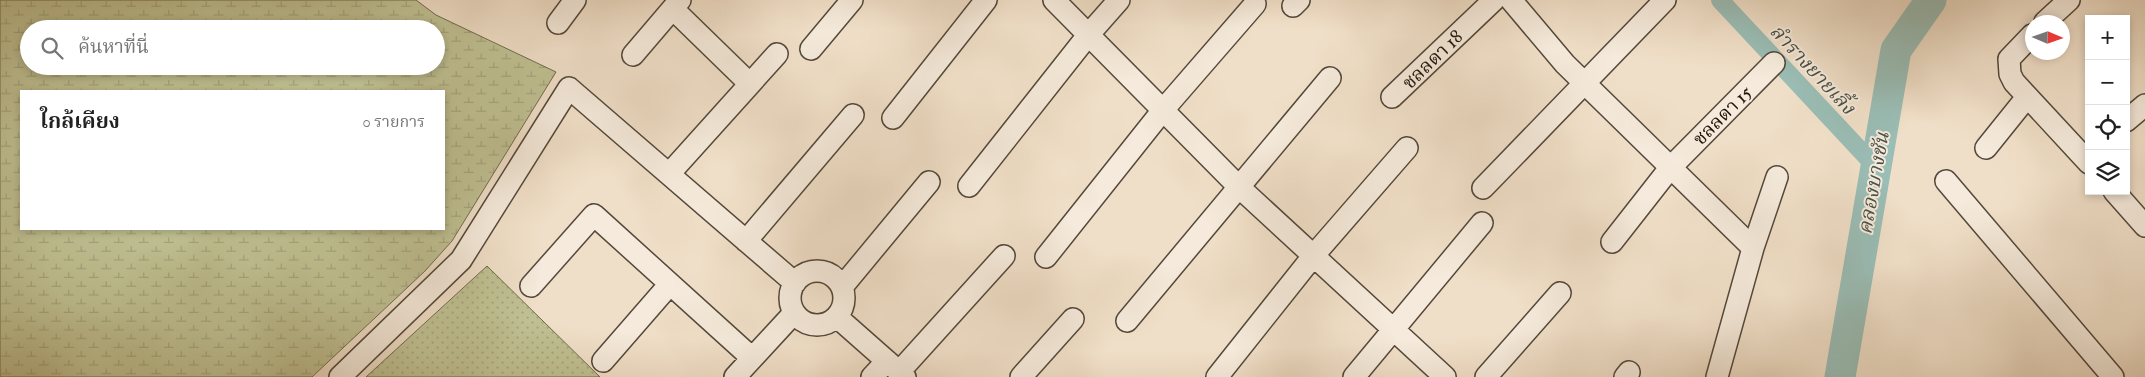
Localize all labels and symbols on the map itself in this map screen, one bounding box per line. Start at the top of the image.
north arrow [2025,15,2070,60]
water label: ลำรางยายเลิ้ง [1765,17,1863,120]
street label: ชลลดา 18 [1397,25,1468,94]
street label: ชลลดา 15 [1688,80,1758,150]
water label: คลองบางชัน [1852,129,1895,236]

